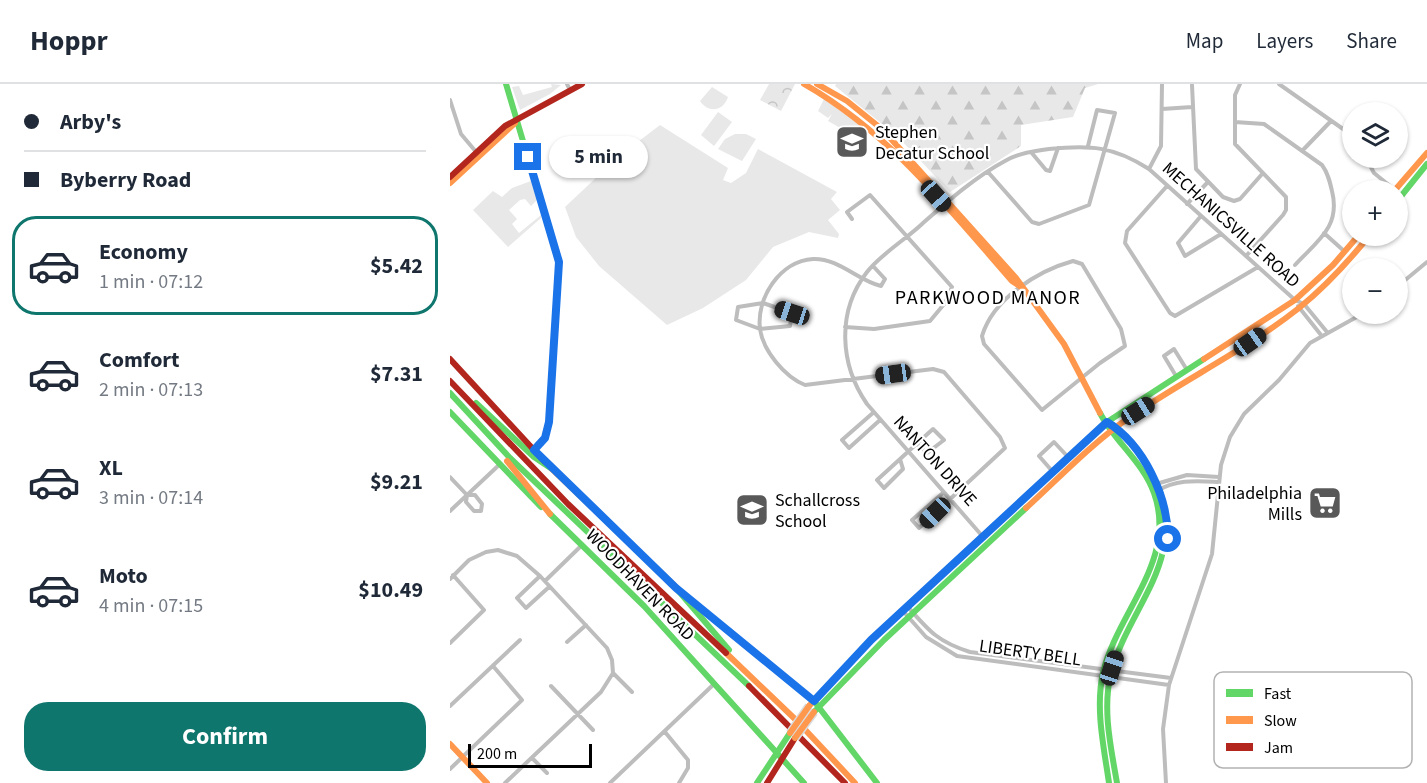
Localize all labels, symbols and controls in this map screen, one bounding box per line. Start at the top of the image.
text: Hoppr [30,21,108,61]
text: Map [1186,26,1223,56]
text: Layers [1256,26,1313,56]
text: Share [1346,26,1397,56]
map controls [1342,102,1408,324]
button: layers [1342,102,1408,168]
text: Arby's [60,106,121,138]
place label: Stephen Decatur School [875,120,989,166]
school or university icon: Stephen Decatur School [834,124,870,160]
callout: 5 min [549,136,648,178]
route end [514,143,541,170]
text: 5 min [574,143,623,171]
street label: MECHANICSVILLE ROAD [1157,156,1305,294]
text: Byberry Road [60,164,191,196]
car [917,177,955,215]
button: + [1342,180,1408,246]
text: Economy [99,236,188,268]
icon: car [27,239,81,293]
text: $5.42 [370,250,423,282]
button: − [1342,258,1408,324]
text: 1 min · 07:12 [99,268,203,296]
district label: PARKWOOD MANOR [895,284,1081,312]
car [772,299,812,327]
car [1230,324,1270,360]
text: Comfort [99,344,180,376]
icon: car [27,347,81,401]
text: $7.31 [370,358,423,390]
car [874,363,912,385]
text: 2 min · 07:13 [99,376,203,404]
car [1118,394,1158,428]
street label: NANTON DRIVE [887,410,983,512]
text: XL [99,452,123,484]
icon: car [27,455,81,509]
text: $9.21 [370,466,423,498]
place label: Philadelphia Mills [1207,481,1302,527]
text: 3 min · 07:14 [99,484,203,512]
supermarket icon: Philadelphia Mills [1307,485,1343,521]
place label: Schallcross School [775,488,860,534]
school or university icon: Schallcross School [734,492,770,528]
car [916,494,954,532]
street label: WOODHAVEN ROAD [580,523,700,647]
route start [1154,525,1181,552]
text: Moto [99,560,148,592]
icon: car [27,563,81,617]
text: $10.49 [358,574,423,606]
text: 4 min · 07:15 [99,592,203,620]
street label: LIBERTY BELL [977,633,1083,673]
car [1098,648,1126,688]
legend [1214,672,1412,768]
text: Fast [1264,683,1292,705]
button: Confirm [24,702,426,771]
text: Slow [1264,710,1297,732]
text: Jam [1264,737,1293,759]
scale bar [468,741,592,768]
text: 200 m [477,743,517,765]

